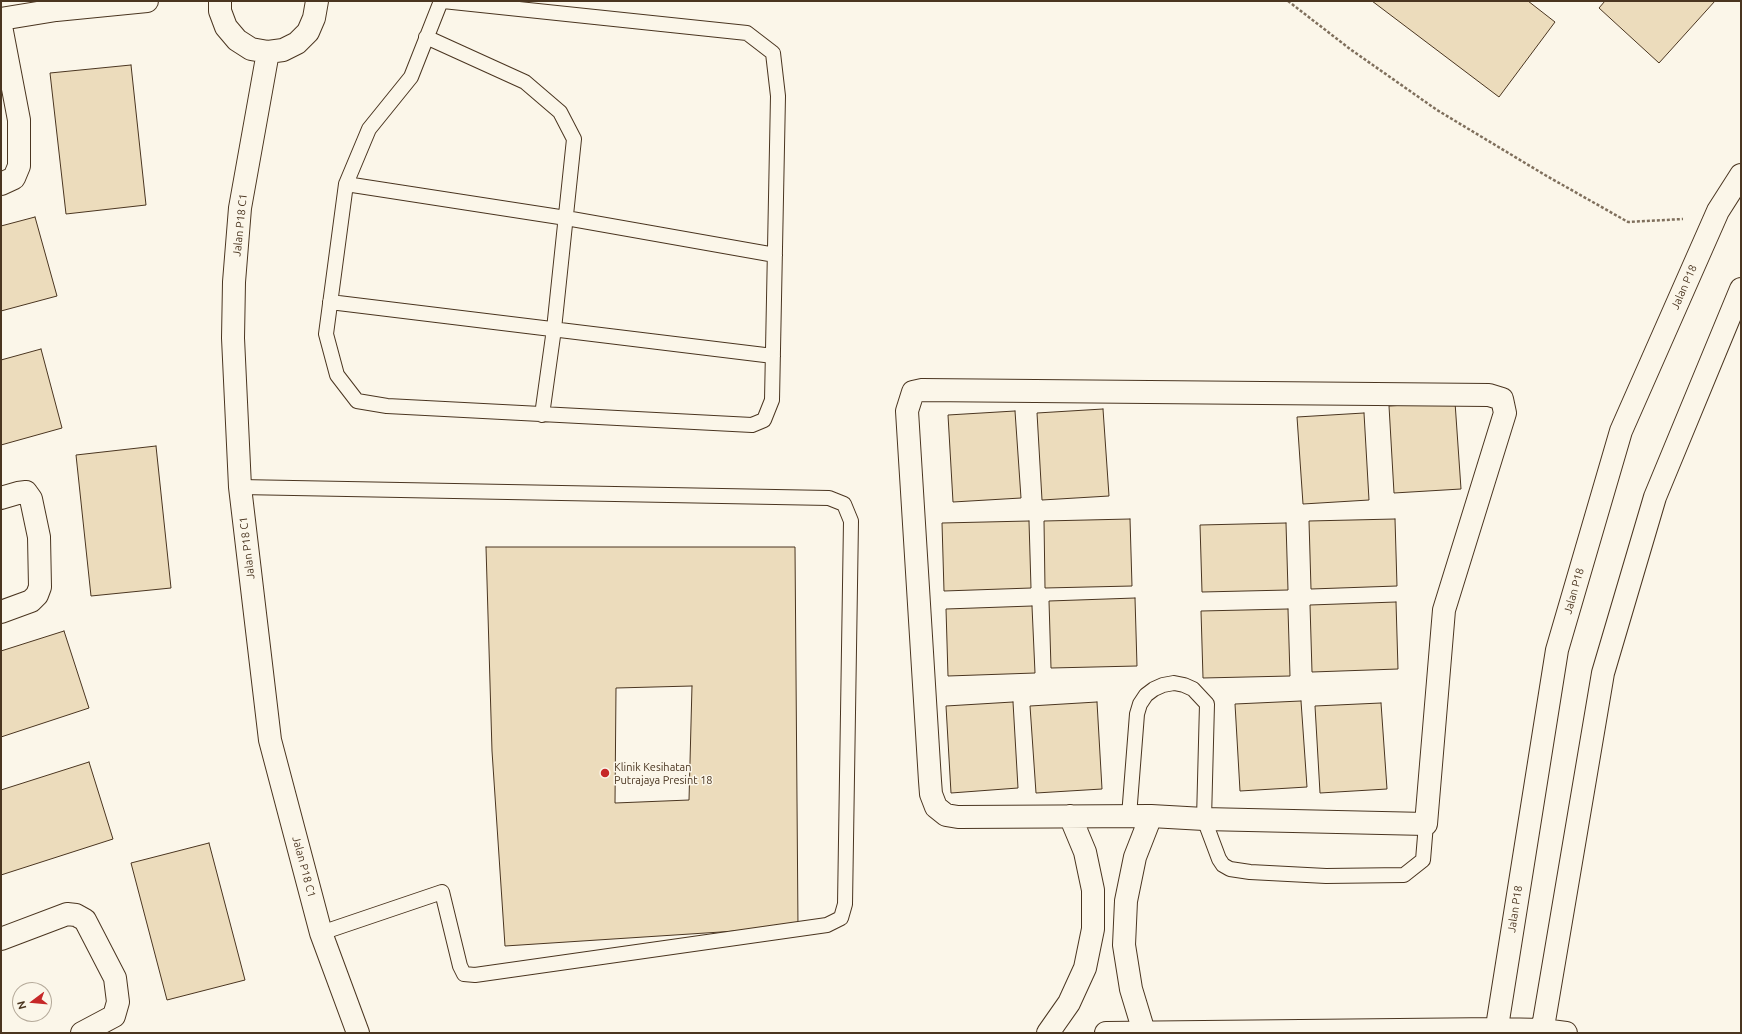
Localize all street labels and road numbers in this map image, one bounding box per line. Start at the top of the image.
street label: Jalan P18 C1 [230,193,250,257]
street label: Jalan P18 [1668,263,1700,311]
street label: Jalan P18 C1 [237,516,257,580]
street label: Jalan P18 [1561,566,1587,616]
street label: Jalan P18 C1 [289,835,319,899]
street label: Jalan P18 [1505,885,1525,933]

